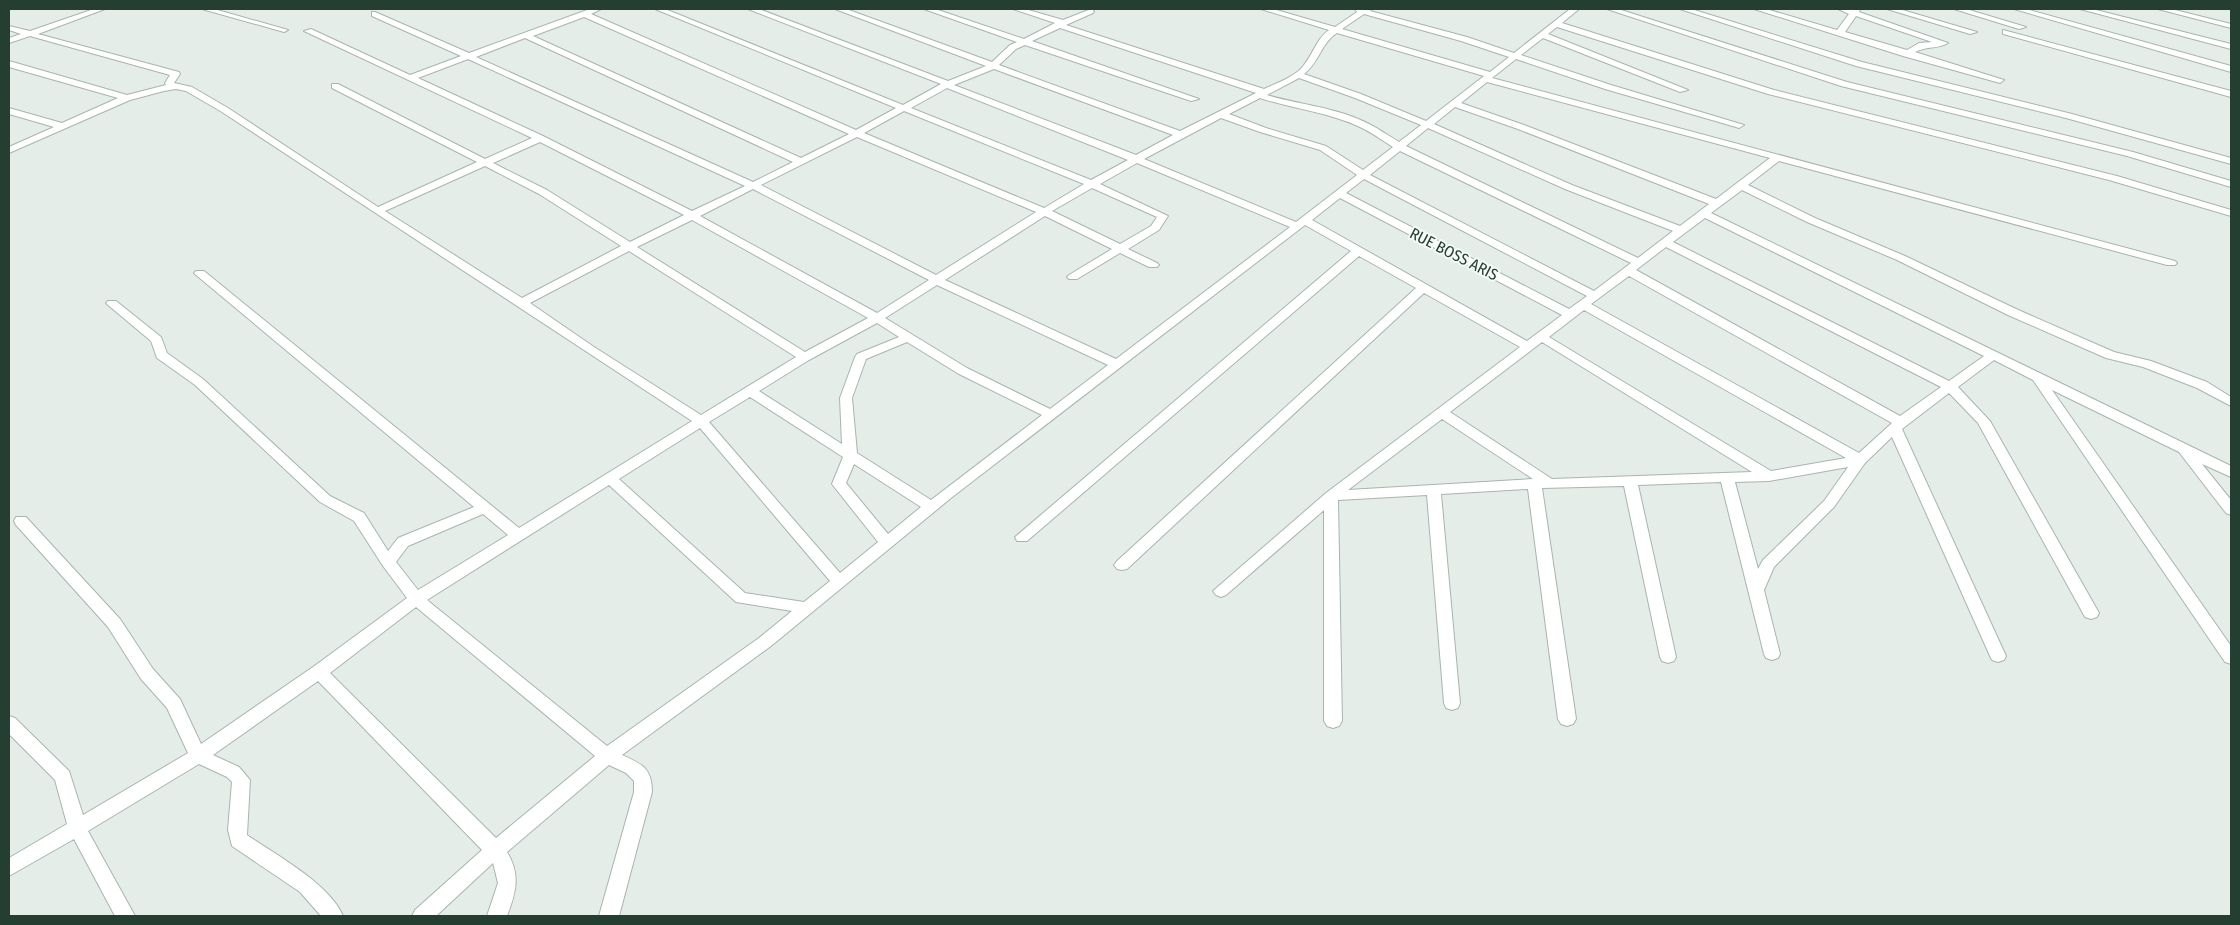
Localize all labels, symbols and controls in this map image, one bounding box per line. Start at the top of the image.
street label: RUE BOSS ARIS [1407,224,1501,284]

